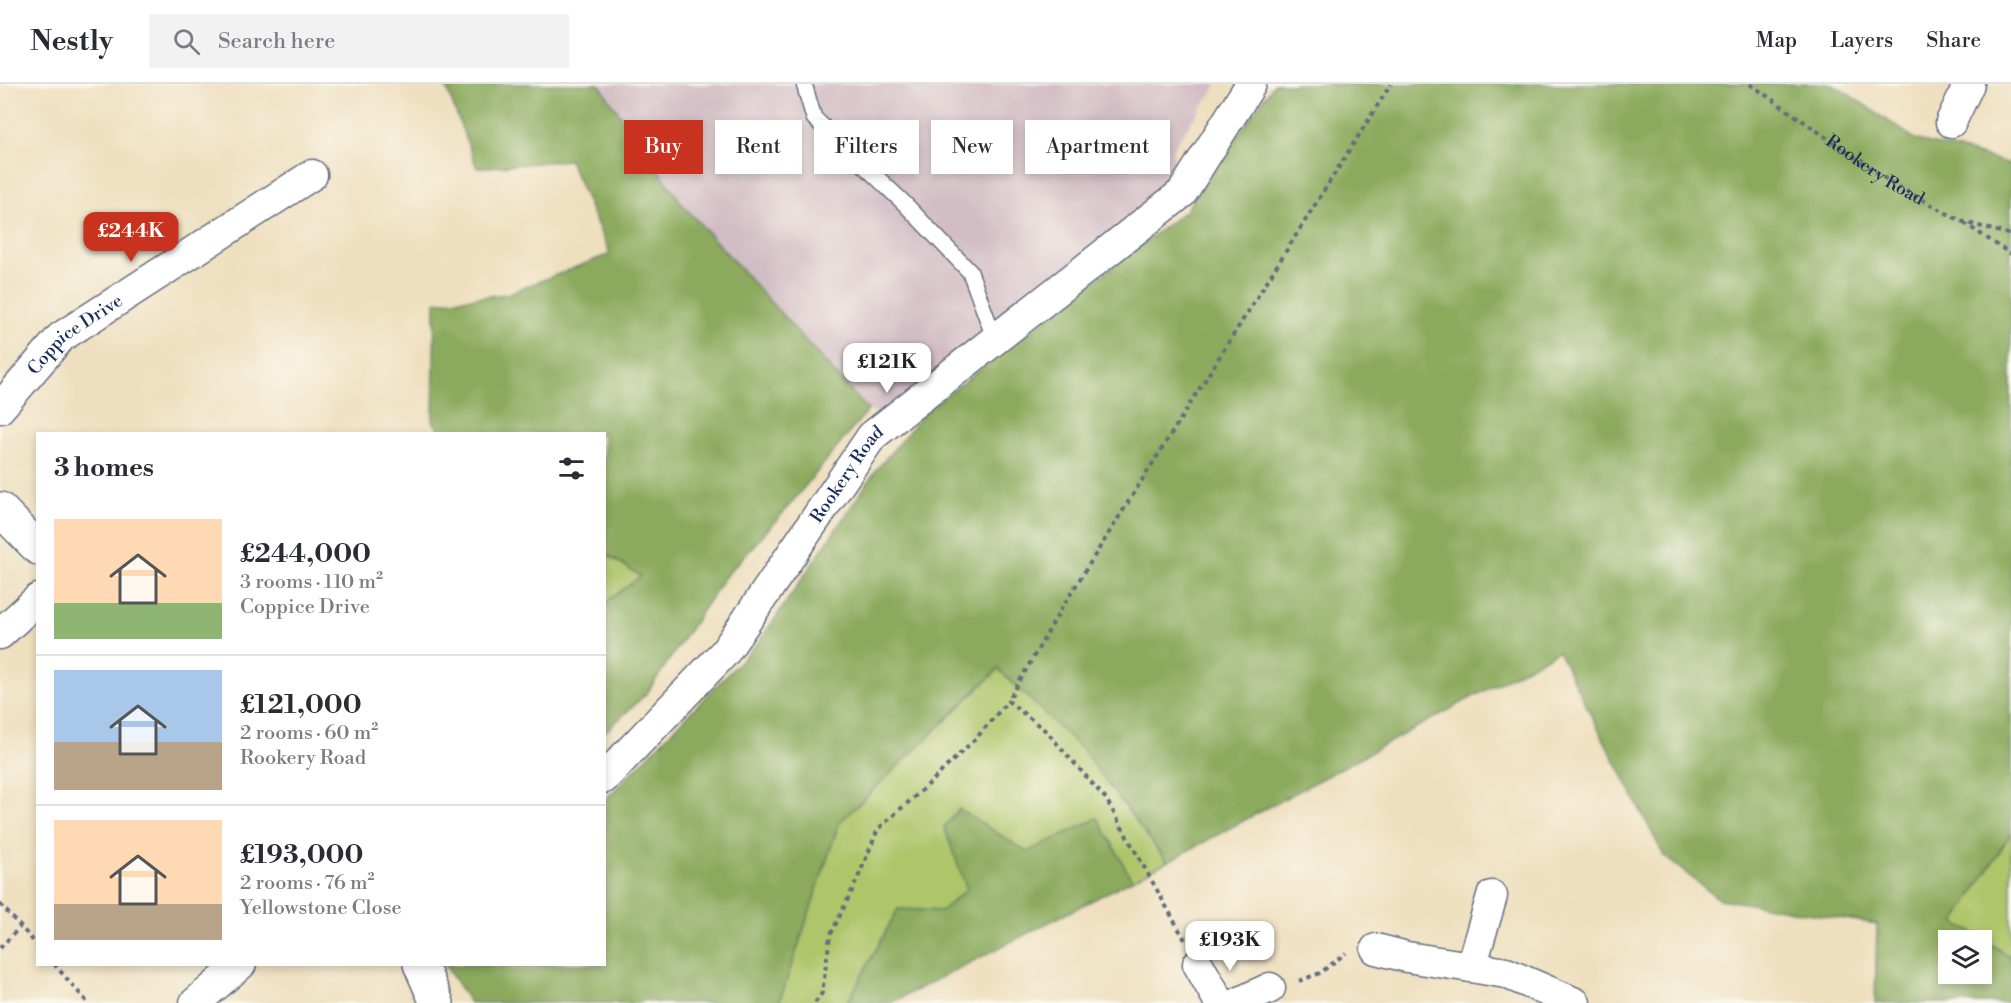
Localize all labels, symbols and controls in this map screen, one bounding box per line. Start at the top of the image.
search box [149,14,569,68]
text: Nestly [30,24,113,59]
icon: search [170,25,203,58]
text: Search here [218,28,335,55]
text: Map [1756,28,1797,54]
text: Layers [1830,28,1893,54]
text: Share [1926,28,1981,54]
chip: Buy [624,120,703,174]
chip: Rent [715,120,802,174]
chip: Filters [814,120,919,174]
chip: New [931,120,1013,174]
chip: Apartment [1025,120,1170,174]
street label: Rookery Road [1821,129,1929,211]
pin: £244K [89,212,173,263]
text: £244K [97,219,165,244]
street label: Coppice Drive [22,289,127,379]
pin: £121K [845,343,929,394]
text: £121K [857,350,917,375]
street label: Rookery Road [805,420,888,527]
text: 3 homes [54,452,154,484]
icon: filters [555,452,588,485]
text: £244,000 [240,538,371,570]
icon: home [102,543,174,615]
text: 3 rooms · 110 m² [240,570,383,595]
text: Coppice Drive [240,595,370,620]
text: £121,000 [240,689,362,721]
icon: home [102,694,174,766]
text: 2 rooms · 60 m² [240,721,378,746]
text: Rookery Road [240,746,366,771]
text: £193,000 [240,839,363,871]
icon: home [102,844,174,916]
text: 2 rooms · 76 m² [240,871,374,896]
text: Yellowstone Close [240,896,402,921]
pin: £193K [1188,921,1272,972]
text: £193K [1199,928,1261,953]
map controls [1938,930,1992,984]
button: layers [1938,930,1992,984]

